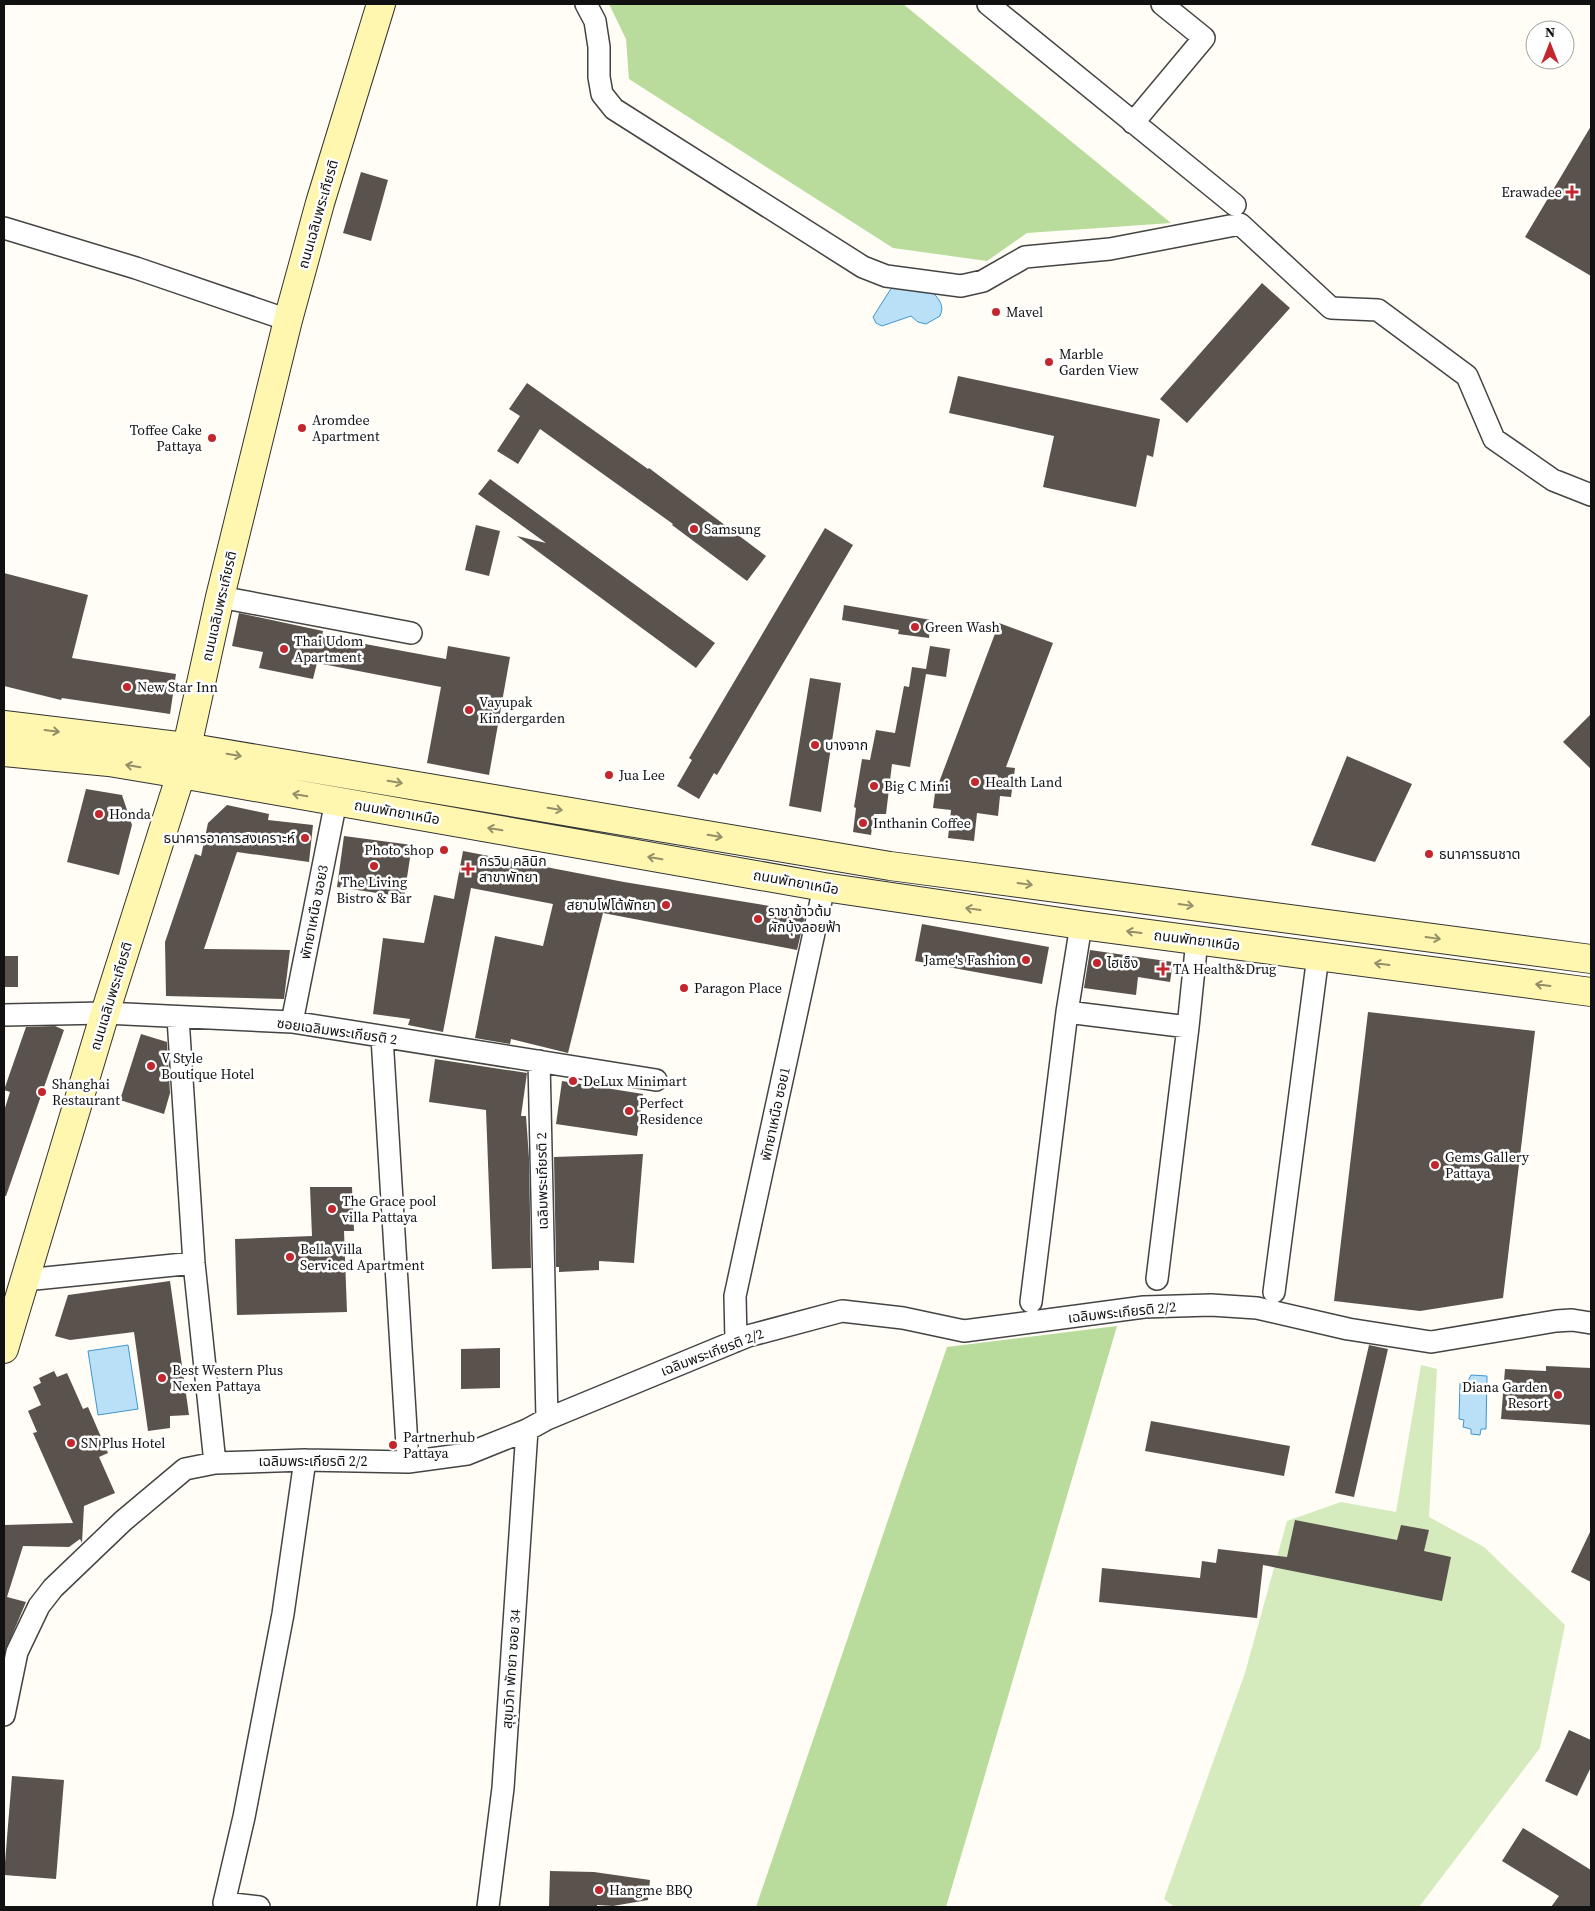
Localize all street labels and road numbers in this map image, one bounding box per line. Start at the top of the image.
street label: ถนนเฉลิมพระเกียรติ [293,157,343,271]
street label: ถนนเฉลิมพระเกียรติ [197,549,241,663]
street label: ถนนพัทยาเหนือ [353,795,441,829]
street label: พัทยาเหนือ ซอย3 [295,863,333,961]
street label: ถนนพัทยาเหนือ [752,865,840,899]
street label: ถนนพัทยาเหนือ [1153,925,1241,955]
street label: ถนนเฉลิมพระเกียรติ [85,939,137,1053]
street label: ซอยเฉลิมพระเกียรติ 2 [276,1013,398,1049]
street label: พัทยาเหนือ ซอย1 [755,1065,795,1163]
street label: เฉลิมพระเกียรติ 2 [531,1132,553,1230]
street label: เฉลิมพระเกียรติ 2/2 [1067,1296,1177,1328]
street label: เฉลิมพระเกียรติ 2/2 [658,1323,766,1381]
street label: เฉลิมพระเกียรติ 2/2 [259,1451,367,1471]
street label: สุขุมวิท พัทยา ซอย 34 [497,1609,525,1729]

